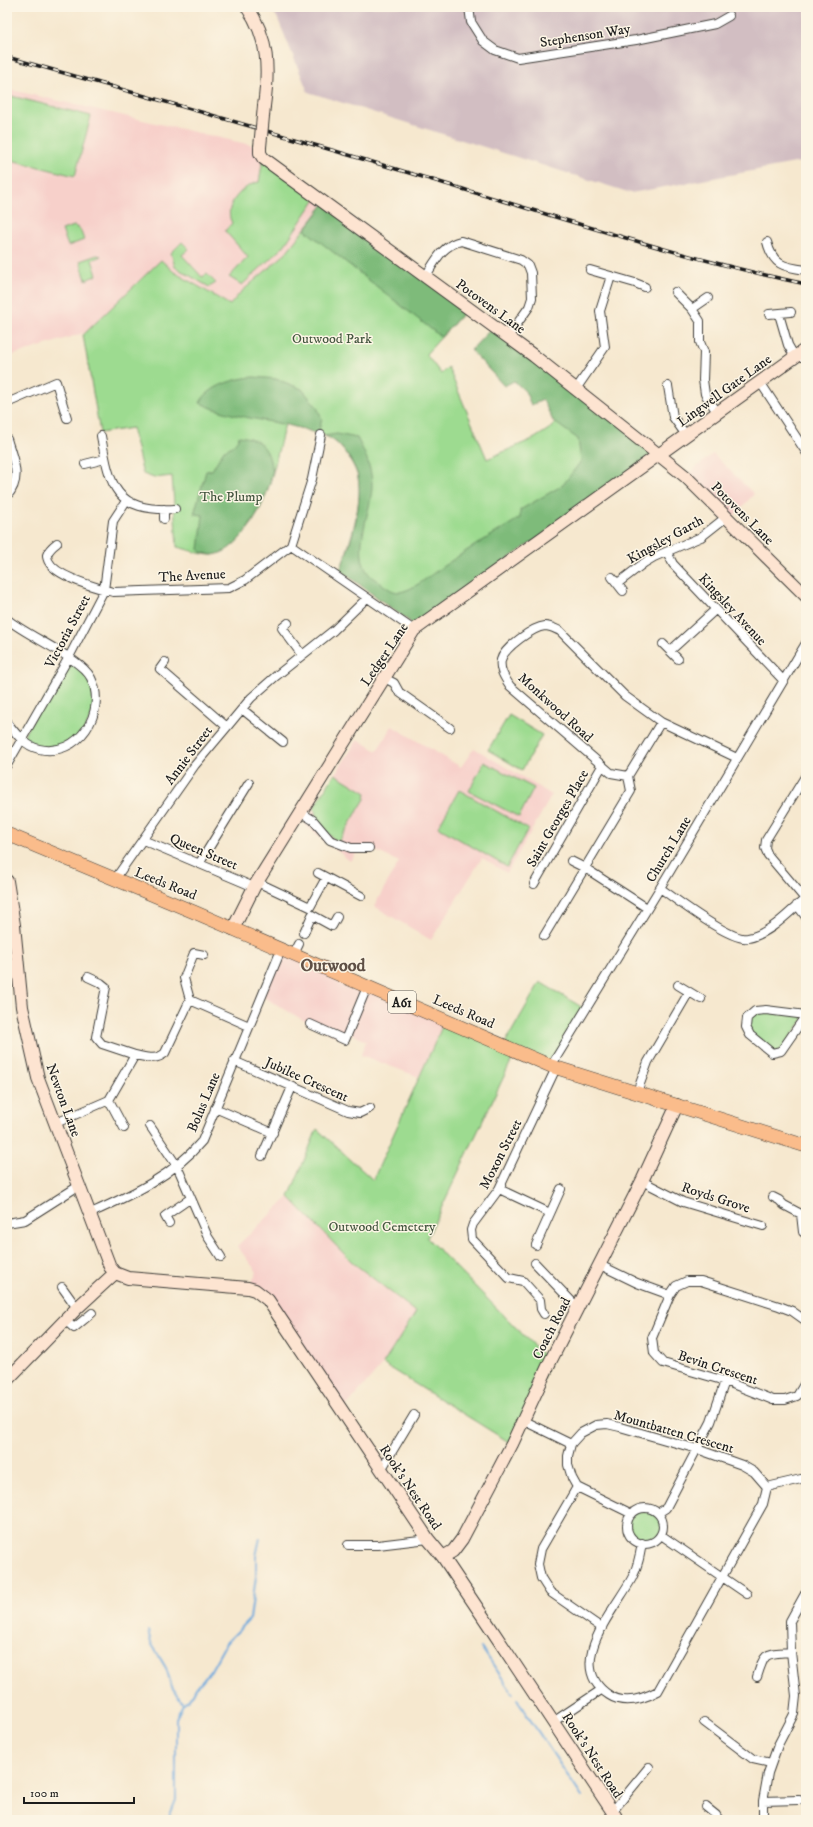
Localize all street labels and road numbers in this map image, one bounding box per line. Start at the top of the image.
street label: Stephenson Way [539,20,632,52]
street label: Potovens Lane [452,275,529,338]
street label: Lingwell Gate Lane [674,350,775,431]
street label: Potovens Lane [707,478,778,549]
street label: Kingsley Garth [624,511,707,568]
street label: The Avenue [158,565,226,587]
street label: Kingsley Avenue [694,570,770,650]
street label: Victoria Street [41,591,95,672]
street label: Ledger Lane [357,619,413,690]
street label: Monkwood Road [514,669,597,746]
street label: Annie Street [161,722,217,789]
street label: Saint Georges Place [523,766,593,870]
street label: Church Lane [642,813,696,886]
street label: Queen Street [167,830,241,875]
street label: Leeds Road [132,863,199,905]
road number: A61 [388,991,416,1013]
street label: Leeds Road [430,991,497,1033]
street label: Jubilee Crescent [260,1053,352,1107]
street label: Newton Lane [41,1061,85,1140]
street label: Bolus Lane [183,1070,225,1135]
street label: Moxon Street [476,1116,526,1193]
street label: Royds Grove [679,1178,752,1218]
street label: Coach Road [529,1294,575,1363]
street label: Bevin Crescent [675,1347,761,1390]
street label: Mountbatten Crescent [612,1406,736,1458]
street label: Rook's Nest Road [375,1442,445,1534]
street label: Rook's Nest Road [558,1709,627,1802]

